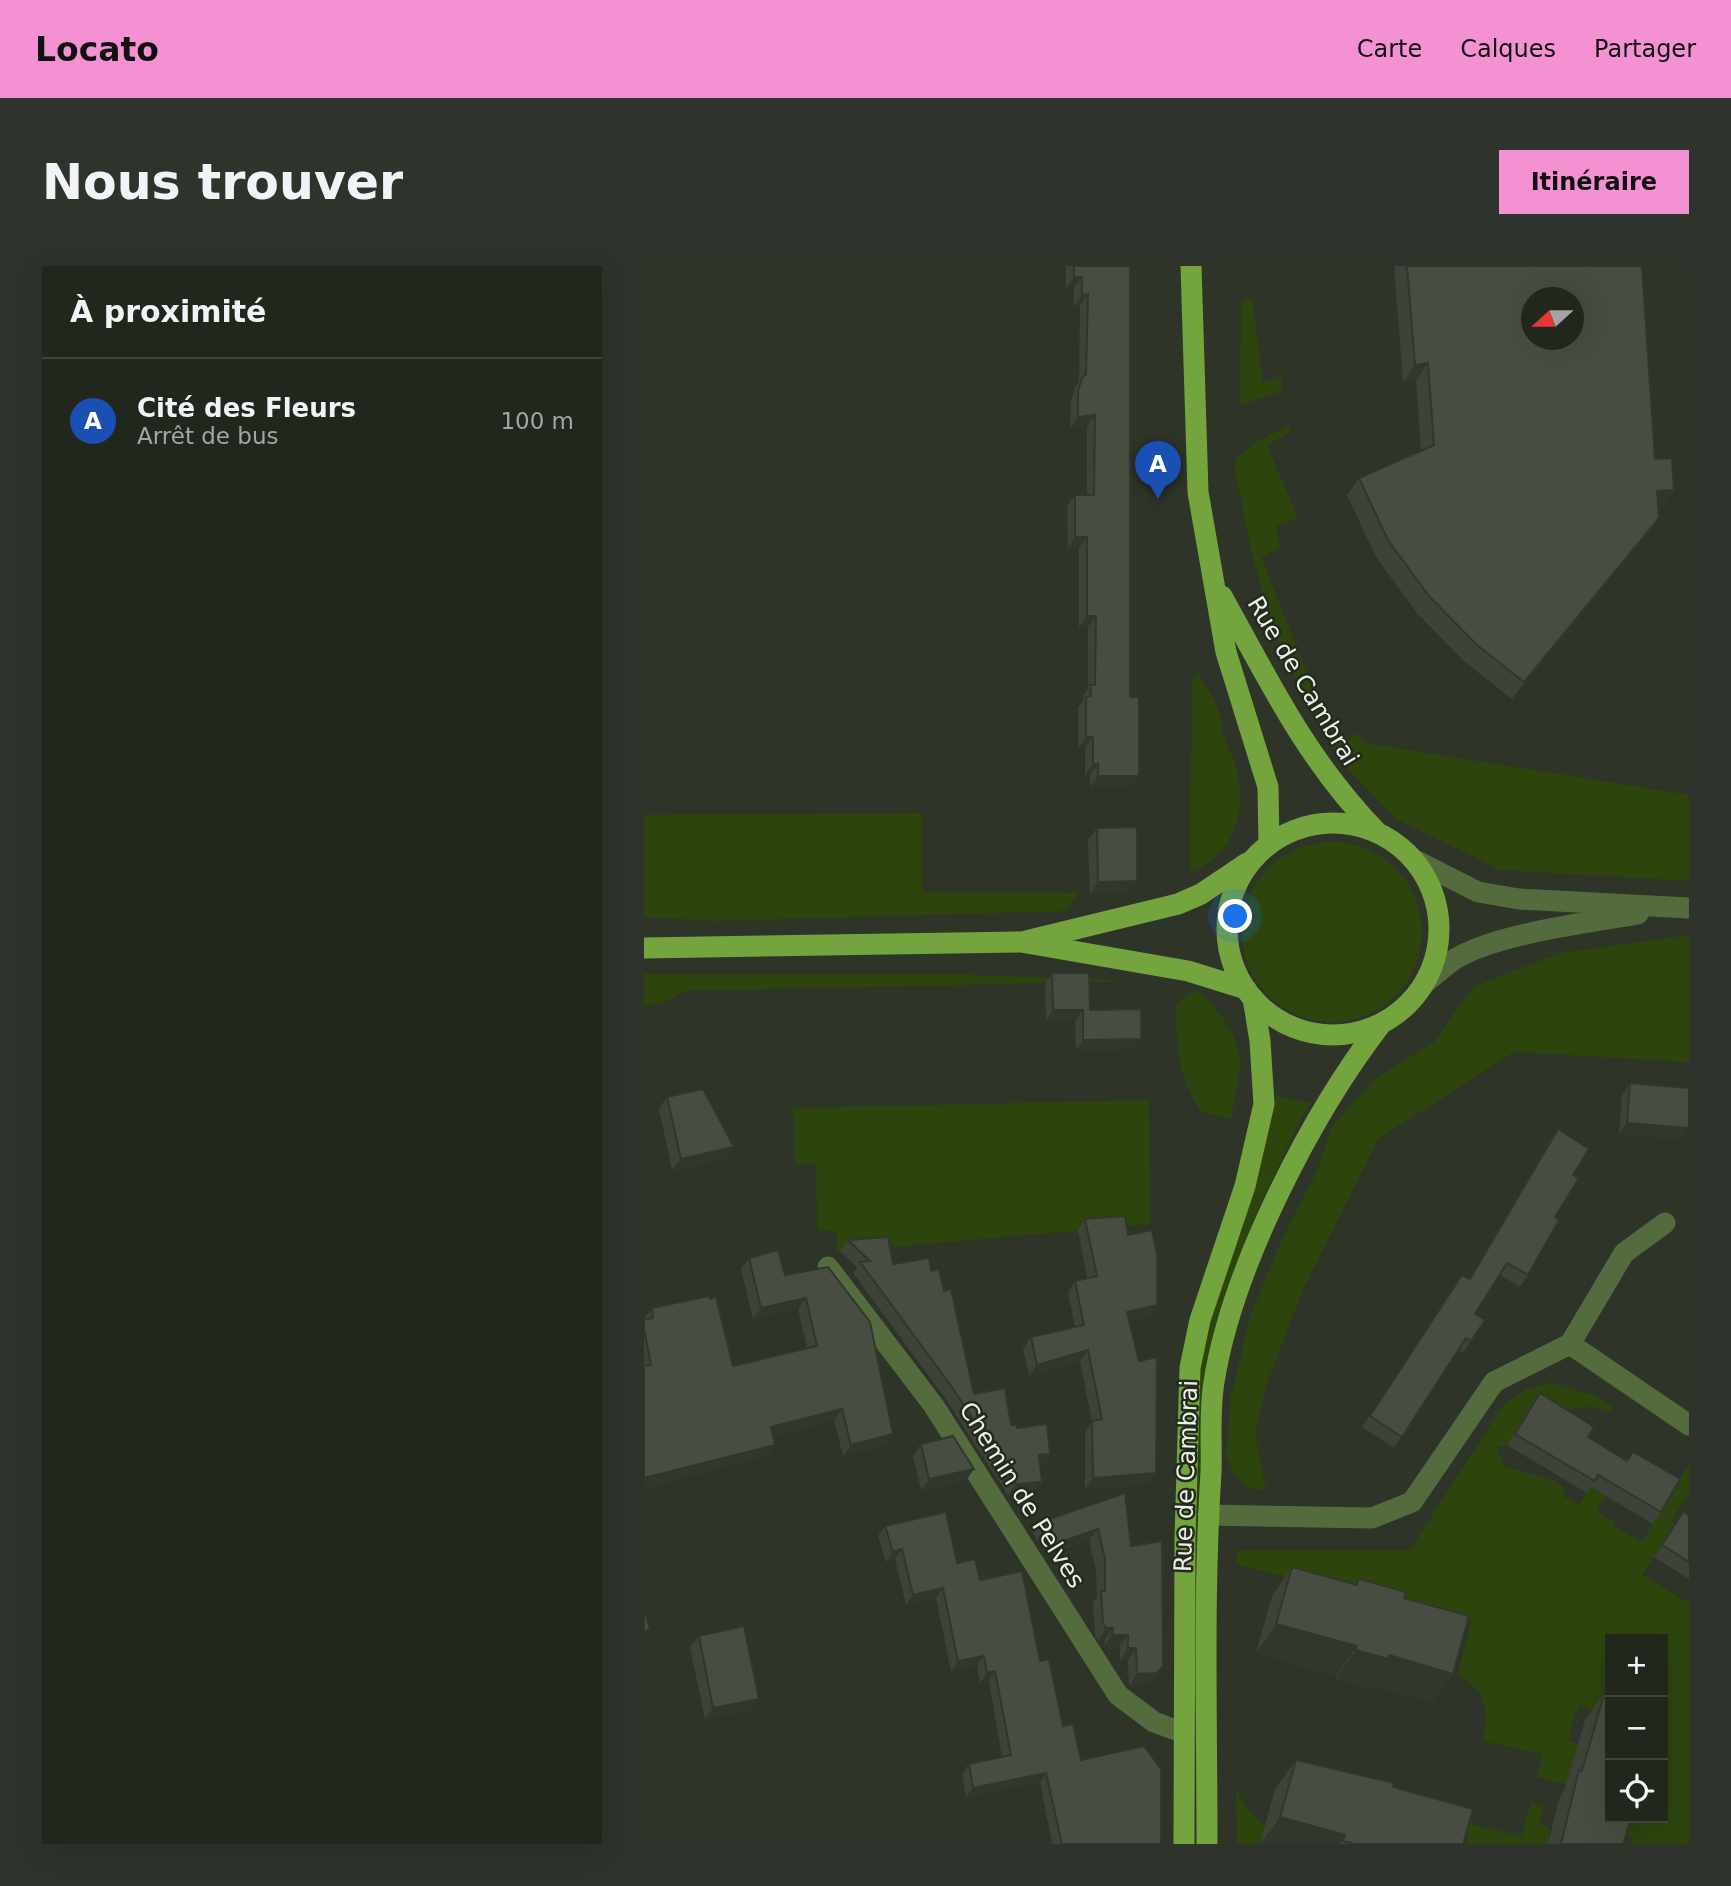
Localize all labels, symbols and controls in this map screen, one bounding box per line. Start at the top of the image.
text: Locato [35,30,159,69]
text: Carte [1357,35,1422,63]
text: Calques [1460,35,1556,63]
text: Partager [1594,35,1696,63]
button: Itinéraire [1499,150,1689,214]
text: Nous trouver [42,154,403,211]
north arrow [1521,287,1584,350]
text: À proximité [70,294,266,329]
text: Cité des Fleurs [137,393,356,423]
text: A [84,408,102,434]
text: 100 m [500,408,574,434]
text: Arrêt de bus [137,423,278,449]
pin: A [1135,441,1181,499]
street label: Rue de Cambrai [1242,591,1364,771]
your location [1218,899,1252,933]
street label: Rue de Cambrai [1169,1379,1203,1573]
street label: Chemin de Pelves [953,1397,1091,1593]
map controls [1605,1634,1668,1823]
button: + [1605,1634,1668,1697]
button: − [1605,1697,1668,1760]
button: locate [1605,1760,1668,1823]

